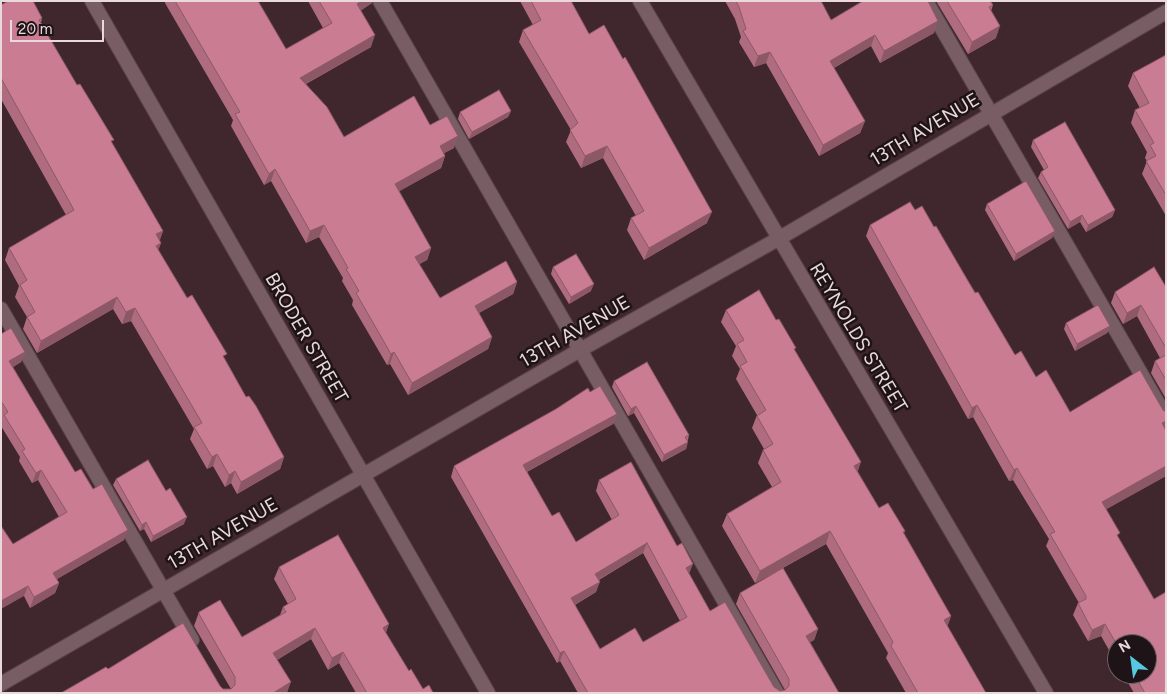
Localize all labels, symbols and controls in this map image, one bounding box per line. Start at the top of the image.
scale bar [12,10,106,42]
text: 20 m [18,20,52,38]
street label: 13TH AVENUE [866,88,984,172]
street label: REYNOLDS STREET [804,259,912,417]
street label: BRODER STREET [260,269,352,407]
street label: 13TH AVENUE [516,291,634,373]
street label: 13TH AVENUE [164,493,282,575]
north arrow [1107,634,1157,684]
text: N [1116,636,1134,657]

